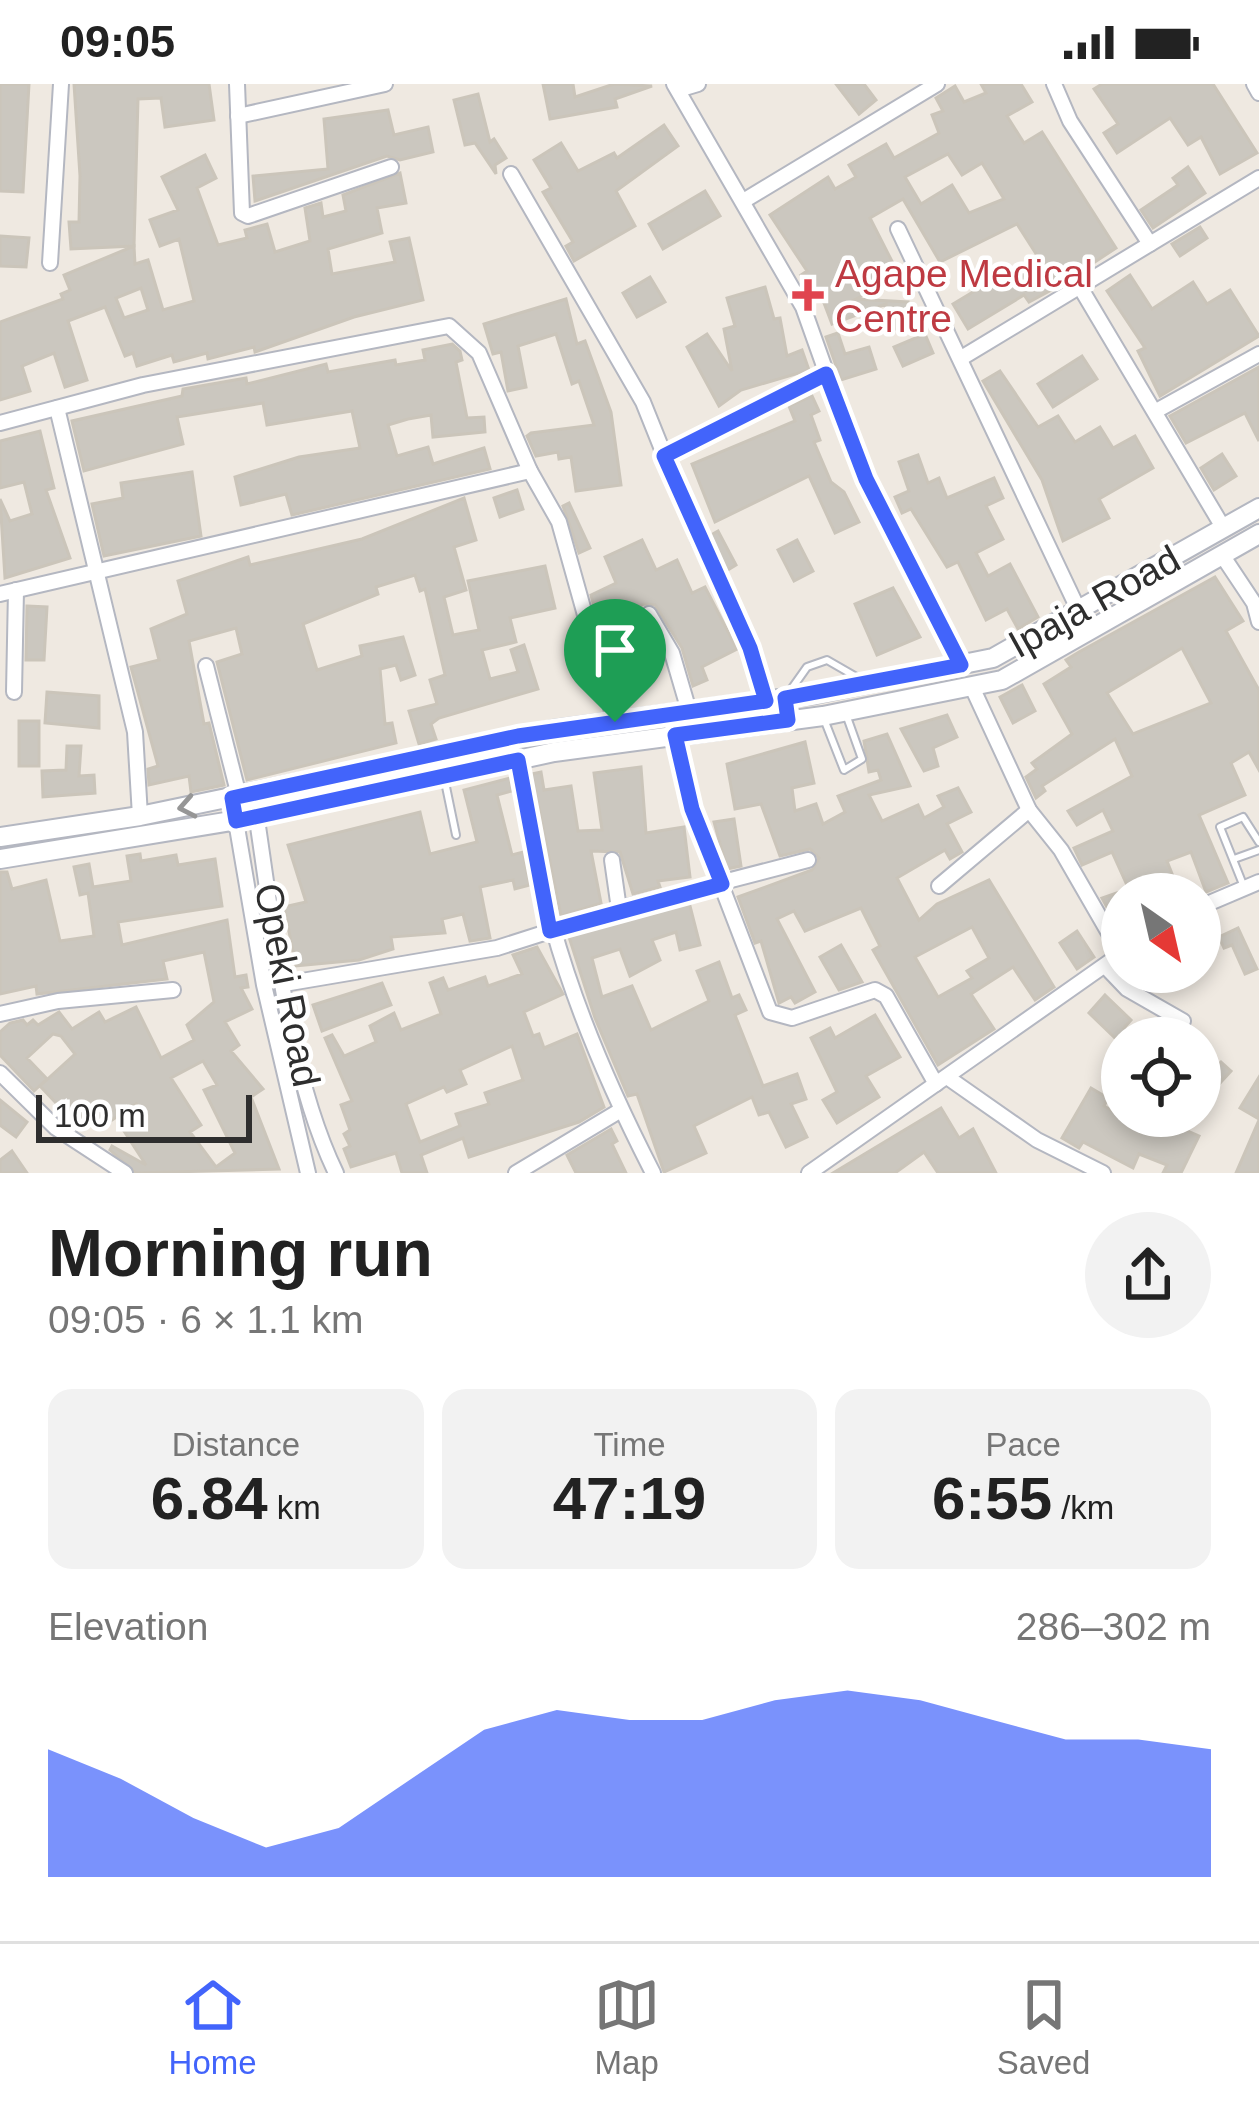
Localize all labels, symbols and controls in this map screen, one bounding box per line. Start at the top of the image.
text: 09:05 [60,16,175,67]
place label: Agape Medical Centre [835,252,1093,340]
marker: Agape Medical Centre [792,279,824,311]
street label: Ipaja Road [1001,537,1187,666]
pin [564,599,666,722]
icon: arrive [582,617,648,683]
one-way arrow [178,793,198,819]
north arrow [1101,873,1221,993]
map controls [1101,873,1221,1137]
street label: Opeki Road [247,880,328,1090]
button: locate [1101,1017,1221,1137]
scale bar [36,1089,252,1142]
text: 100 m [54,1097,146,1134]
button: share [1085,1212,1211,1338]
text: Morning run [48,1216,433,1290]
text: 09:05 · 6 × 1.1 km [48,1298,363,1341]
text: Distance [172,1426,300,1463]
text: Time [593,1426,666,1463]
text: Pace [986,1426,1061,1463]
text: 6.84 [151,1465,268,1532]
text: 47:19 [553,1465,706,1532]
text: 6:55 [932,1465,1052,1532]
text: km [268,1489,321,1526]
text: /km [1052,1489,1114,1526]
text: Elevation [48,1605,208,1648]
text: 286–302 m [1016,1605,1211,1648]
tab: Home [169,1972,257,2082]
tab: Map [594,1972,660,2082]
tab: Saved [997,1972,1090,2082]

